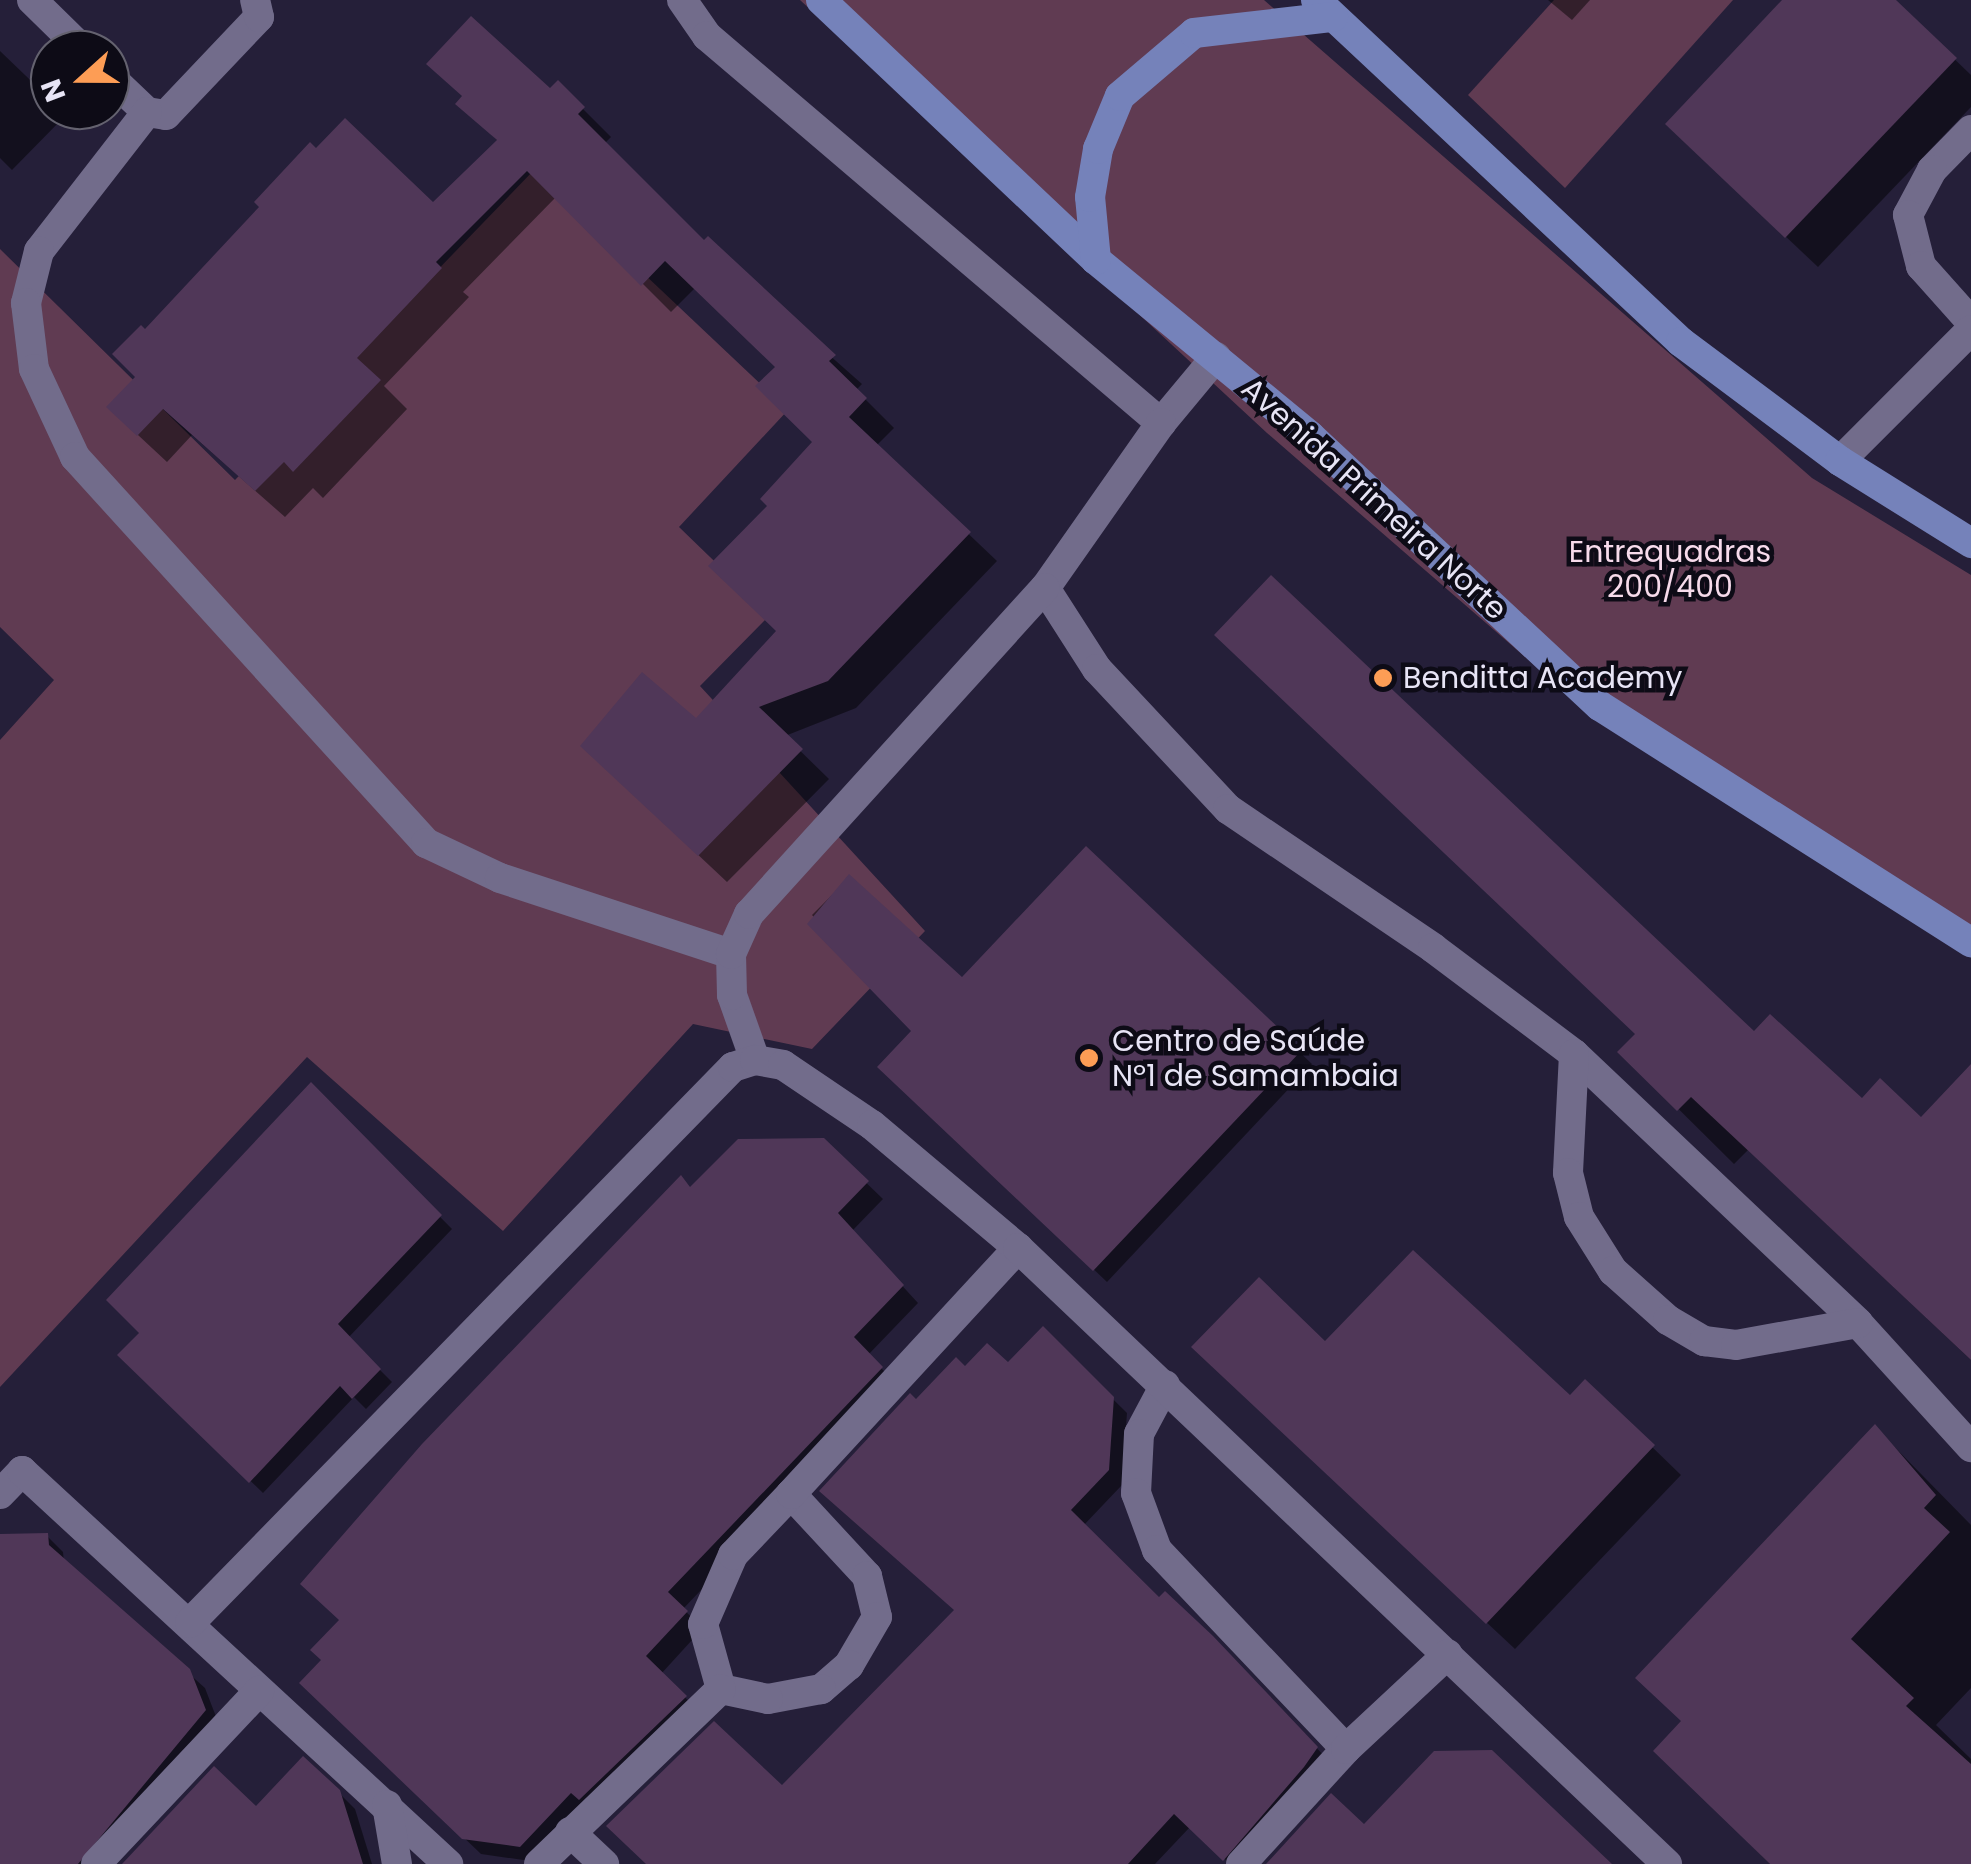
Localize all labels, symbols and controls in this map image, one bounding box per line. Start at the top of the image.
north arrow [30,30,130,130]
text: N [31,73,75,107]
street label: Avenida Primeira Norte [1234,370,1514,628]
park label: Entrequadras 200/400 [1569,534,1771,604]
place label: Benditta Academy [1403,660,1682,696]
marker: Benditta Academy [1372,667,1394,689]
place label: Centro de Saúde Nº1 de Samambaia [1112,1023,1399,1094]
marker: Centro de Saúde Nº1 de Samambaia [1076,1045,1102,1071]

